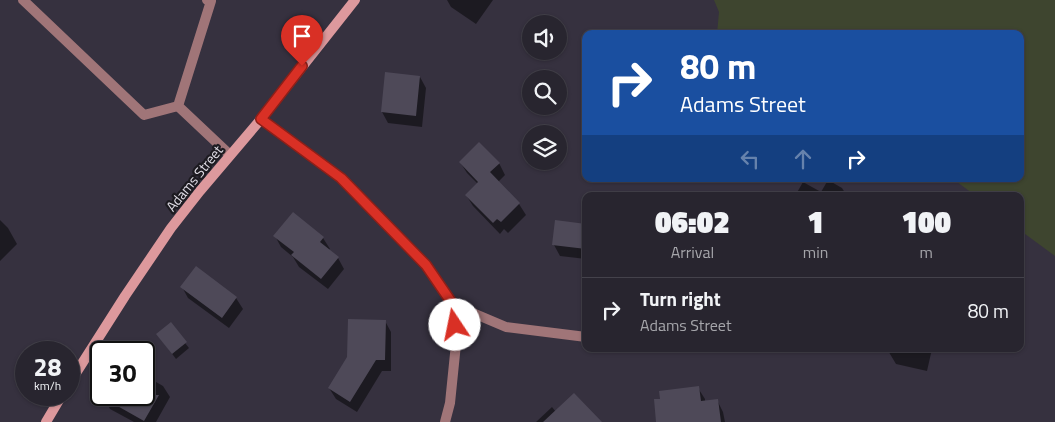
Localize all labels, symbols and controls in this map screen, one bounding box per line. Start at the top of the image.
pin [281,15,323,66]
map controls [522,15,567,170]
button: sound [522,15,567,60]
icon: arrive [288,22,316,50]
text: 80 m [680,39,756,93]
icon: right [597,50,662,115]
button: search [522,70,567,115]
text: Adams Street [680,87,806,121]
button: layers [522,125,567,170]
street label: Adams Street [161,140,227,216]
icon: left [736,145,764,173]
icon: ahead [789,145,817,173]
icon: right [842,145,870,173]
text: 06:02 [655,199,730,245]
text: 1 [807,199,824,245]
text: 100 [901,199,951,245]
text: Arrival [671,240,714,264]
text: min [803,240,828,264]
text: m [919,240,933,264]
text: Turn right [640,284,721,313]
icon: right [597,296,625,324]
text: 80 m [968,296,1009,325]
position arrow [428,298,480,350]
text: Adams Street [640,313,732,337]
speed limit sign: 30 [90,341,155,406]
text: 28 [33,348,62,386]
text: km/h [34,376,61,395]

